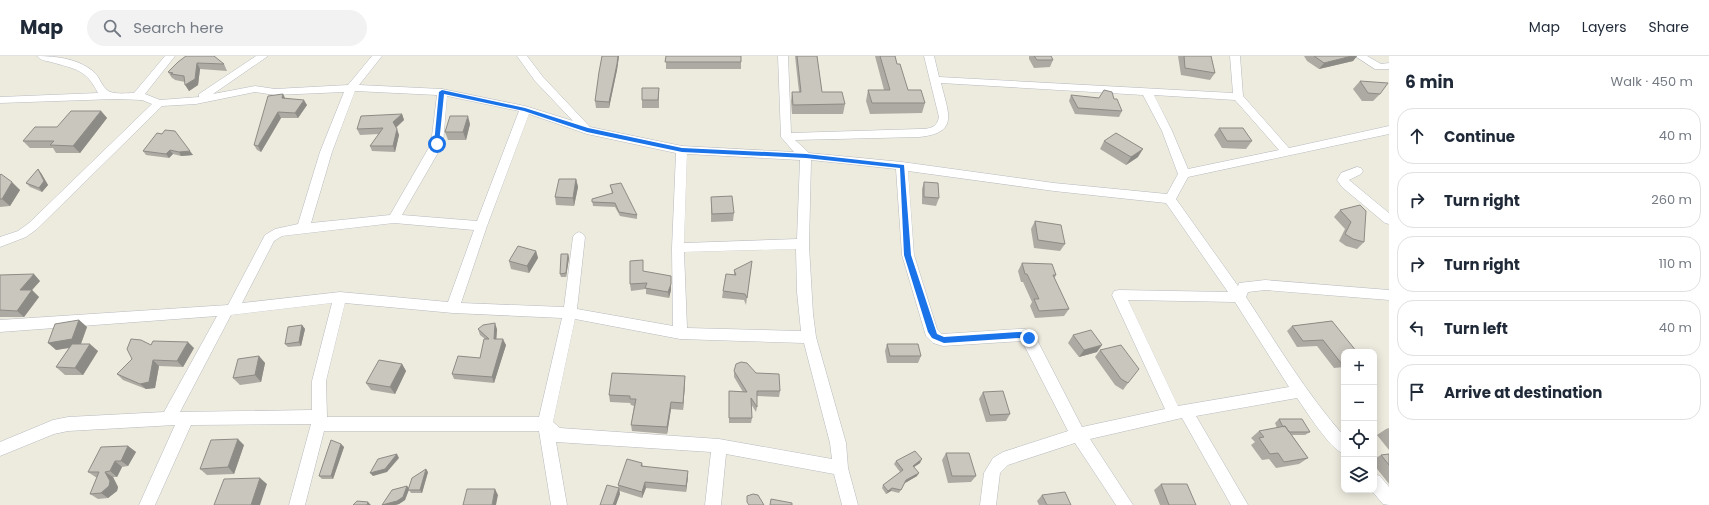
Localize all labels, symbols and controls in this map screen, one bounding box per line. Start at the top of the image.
search box [87,10,367,46]
text: Map [20,14,63,41]
icon: search [101,17,123,39]
text: Search here [133,17,224,38]
text: Map [1529,17,1560,37]
text: Layers [1582,17,1626,37]
text: Share [1648,17,1689,37]
text: 6 min [1405,70,1454,94]
text: Walk · 450 m [1611,72,1693,91]
icon: ahead [1406,125,1428,147]
text: Continue [1444,126,1515,147]
text: 40 m [1659,126,1692,145]
route start [428,135,446,153]
icon: right [1406,189,1428,211]
text: Turn right [1444,190,1520,211]
text: 260 m [1651,190,1692,209]
icon: right [1406,253,1428,275]
text: Turn right [1444,254,1520,275]
text: 110 m [1659,254,1692,273]
icon: left [1406,317,1428,339]
text: Turn left [1444,318,1508,339]
text: 40 m [1659,318,1692,337]
route end [1020,329,1038,347]
map controls [1341,349,1377,493]
button: + [1341,349,1377,385]
icon: arrive [1406,381,1428,403]
text: Arrive at destination [1444,382,1602,403]
button: − [1341,385,1377,421]
button: locate [1341,421,1377,457]
button: layers [1341,457,1377,493]

